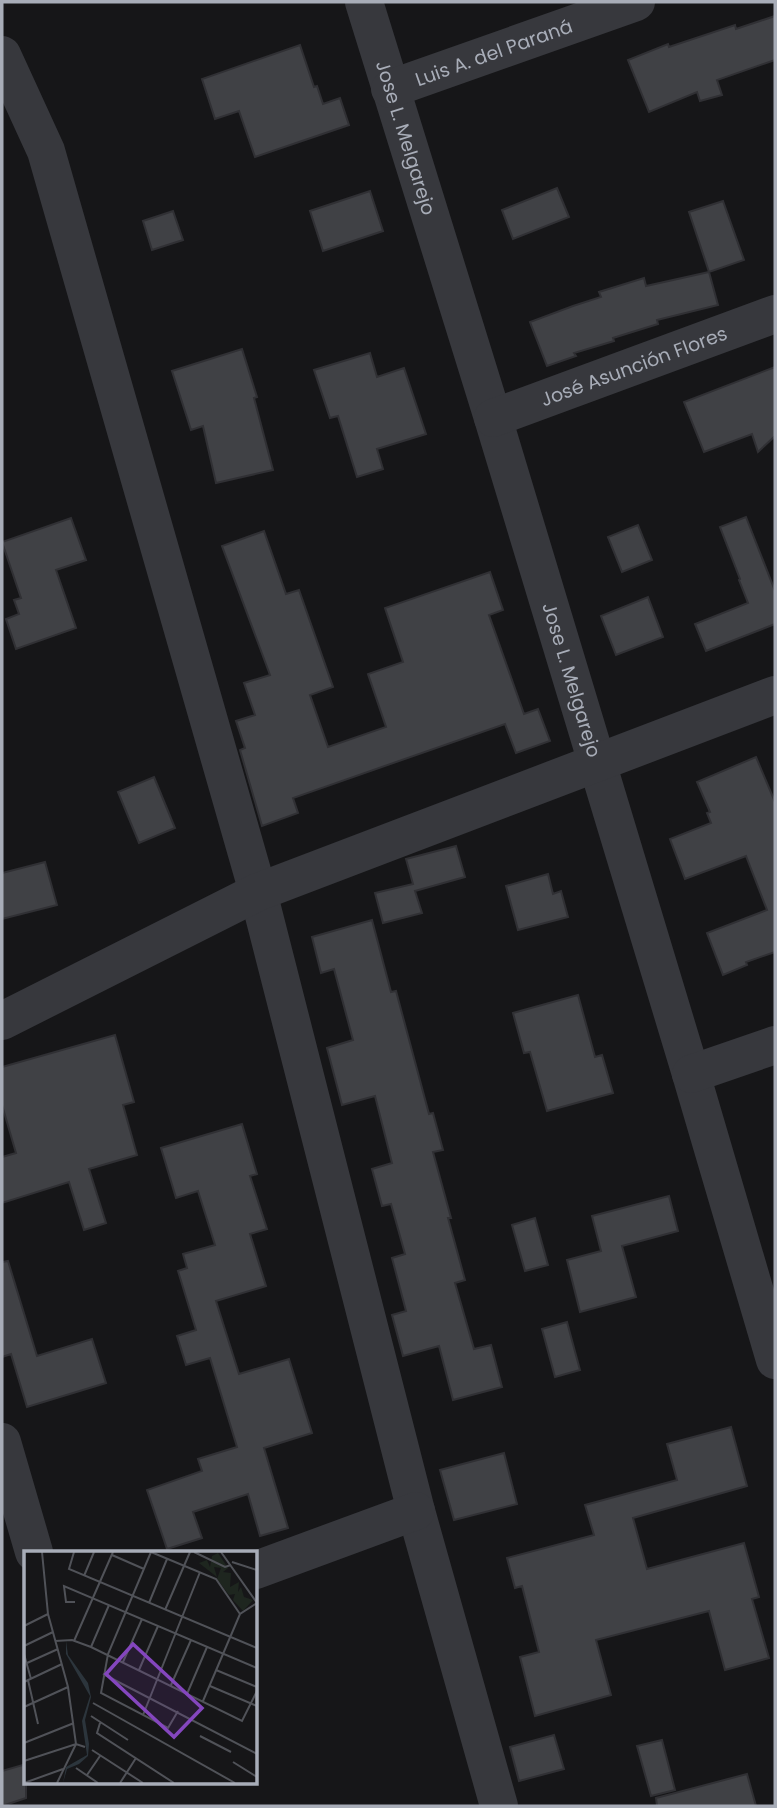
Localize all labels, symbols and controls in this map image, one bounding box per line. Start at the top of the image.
street label: Luis A. del Paraná [411,12,576,93]
street label: Jose L. Melgarejo [369,57,443,218]
street label: José Asunción Flores [537,319,731,413]
street label: Jose L. Melgarejo [536,599,608,761]
inset map [24,1551,257,1784]

